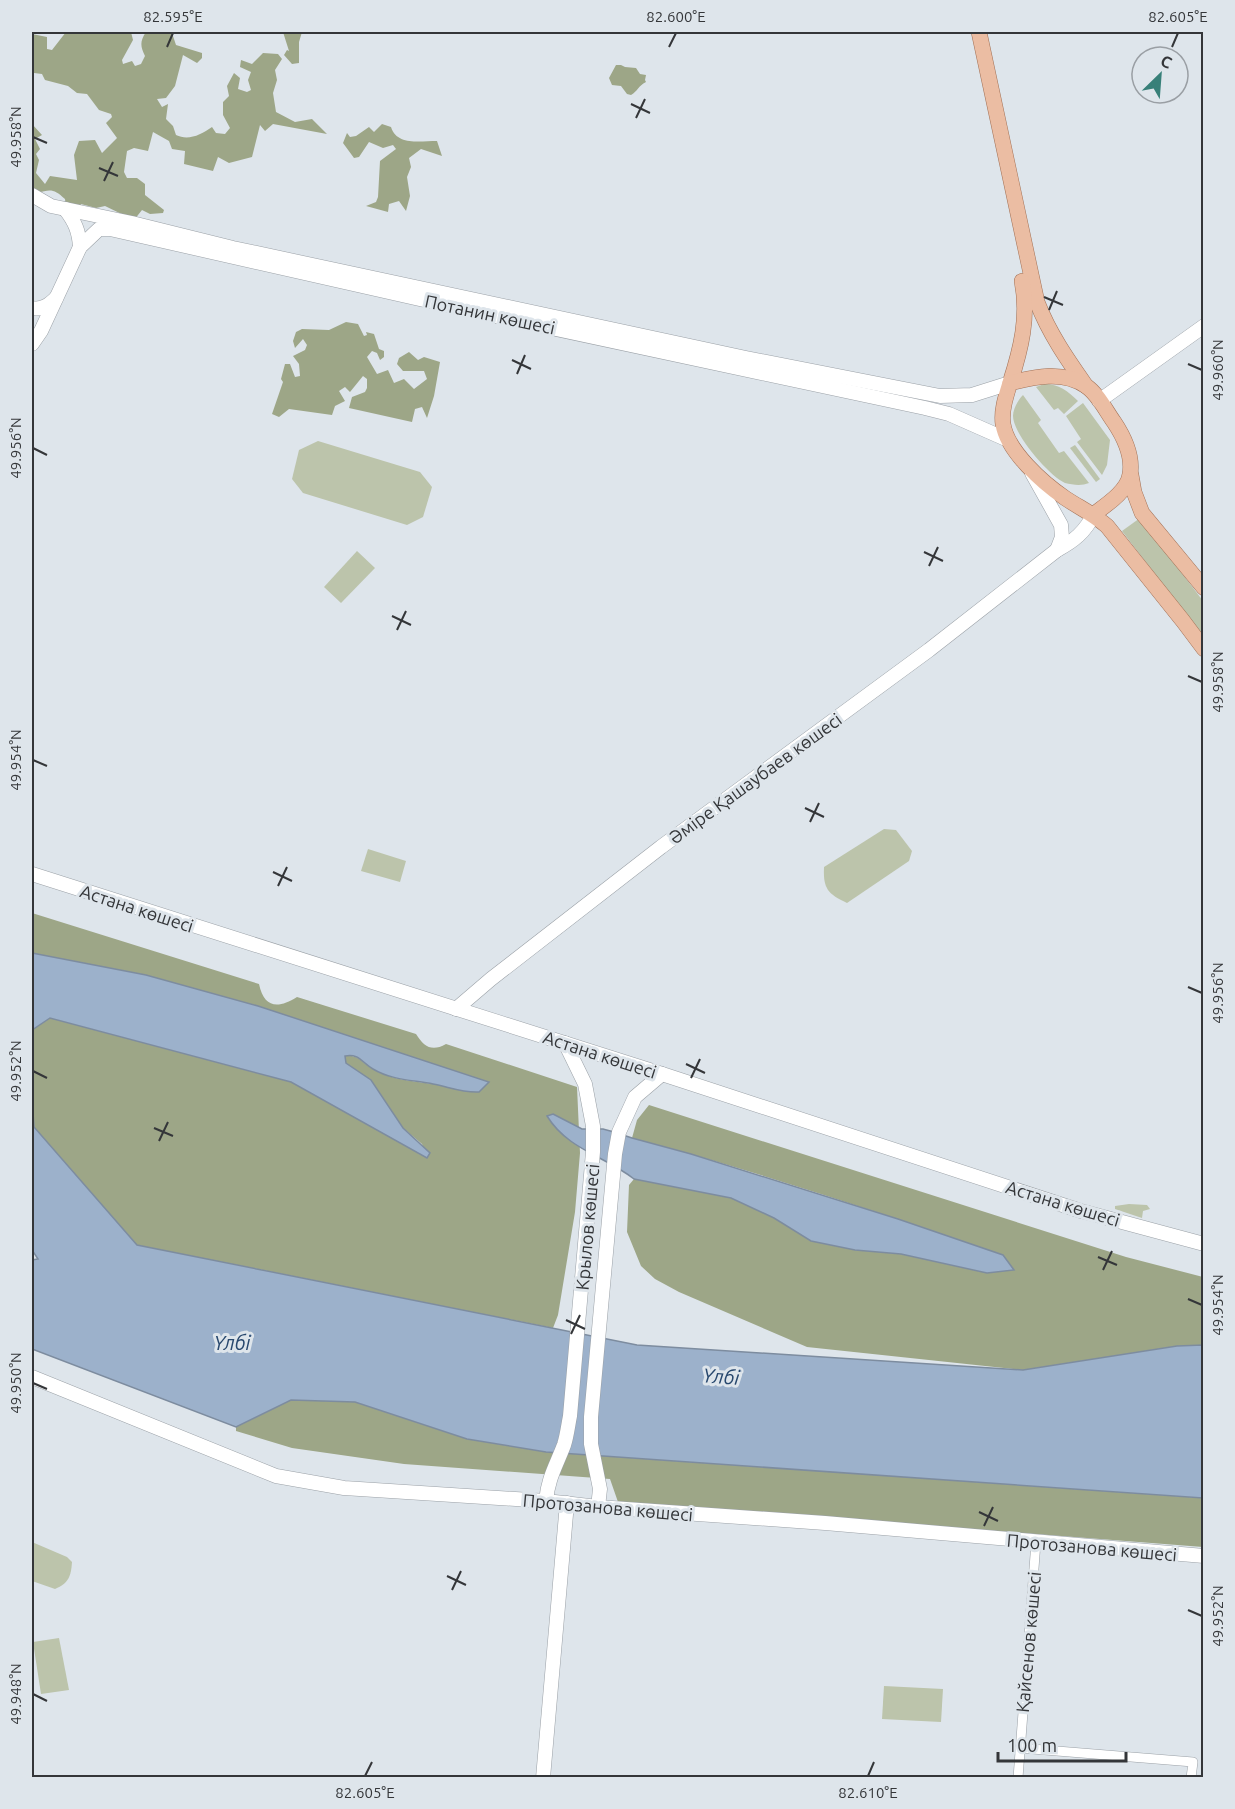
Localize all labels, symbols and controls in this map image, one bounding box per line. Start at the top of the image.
text: 82.595°E [143,8,203,25]
text: 82.600°E [646,8,706,25]
text: 82.605°E [1148,8,1208,25]
north arrow [1130,45,1190,105]
text: С [1158,51,1175,72]
text: 49.958°N [7,106,24,168]
street label: Потанин көшесі [423,290,557,338]
text: 49.960°N [1209,339,1226,401]
text: 49.956°N [7,417,24,479]
text: 49.958°N [1209,651,1226,713]
street label: Әміре Қашаубаев көшесі [665,709,845,847]
text: 49.954°N [7,729,24,791]
street label: Астана көшесі [78,880,196,936]
text: 49.956°N [1209,962,1226,1024]
street label: Астана көшесі [541,1026,659,1082]
text: 49.952°N [7,1040,24,1102]
street label: Крылов көшесі [572,1163,602,1291]
street label: Астана көшесі [1004,1176,1122,1230]
text: 49.954°N [1209,1274,1226,1336]
water label: Үлбі [213,1331,252,1354]
text: 49.950°N [7,1352,24,1414]
water label: Үлбі [702,1363,741,1389]
street label: Протозанова көшесі [522,1490,694,1524]
street label: Протозанова көшесі [1006,1530,1178,1564]
street label: Қайсенов көшесі [1012,1571,1044,1713]
text: 49.952°N [1209,1585,1226,1647]
text: 49.948°N [7,1663,24,1725]
scale bar [998,1725,1126,1763]
text: 100 m [1007,1735,1057,1755]
text: 82.605°E [335,1784,395,1801]
text: 82.610°E [838,1784,898,1801]

